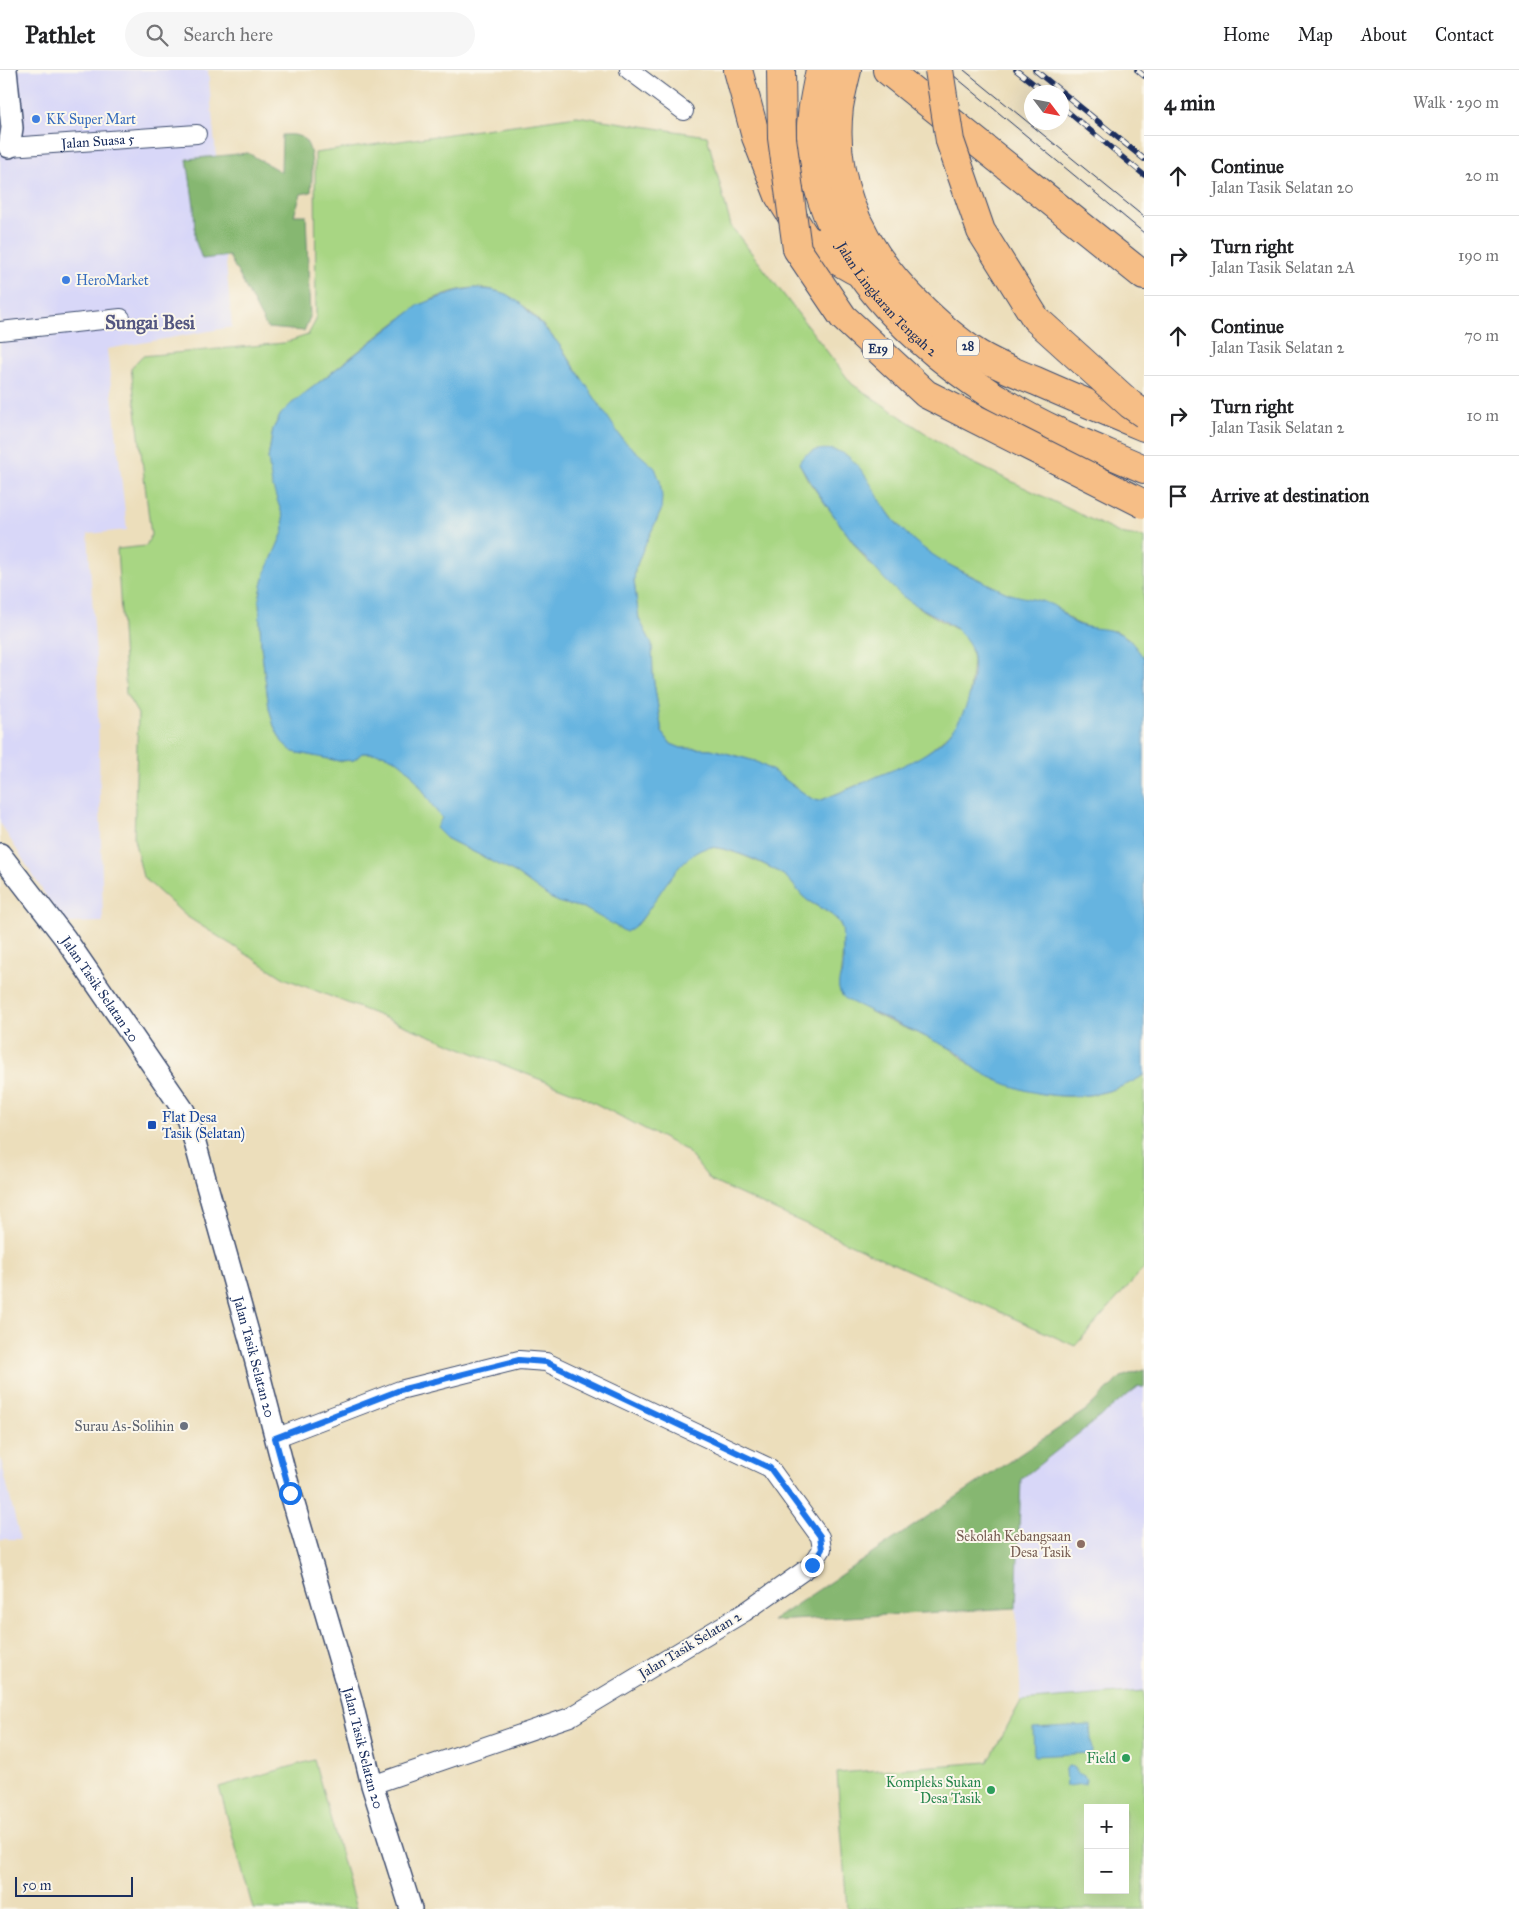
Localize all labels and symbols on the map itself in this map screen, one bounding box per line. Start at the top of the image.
north arrow [1024,85,1069,130]
place label: KK Super Mart [46,111,136,128]
marker: KK Super Mart [30,113,42,125]
street label: Jalan Suasa 5 [59,130,136,153]
street label: Jalan Lingkaran Tengah 2 [832,237,941,360]
place label: HeroMarket [76,272,149,289]
marker: HeroMarket [60,274,72,286]
district label: Sungai Besi [105,311,196,335]
road number: 28 [957,336,979,356]
road number: E19 [863,340,893,358]
street label: Jalan Tasik Selatan 20 [56,931,142,1045]
place label: Flat Desa Tasik (Selatan) [162,1109,245,1143]
marker: Flat Desa Tasik (Selatan) [146,1119,158,1131]
street label: Jalan Tasik Selatan 20 [228,1292,279,1419]
place label: Surau As-Solihin [75,1418,174,1435]
marker: Surau As-Solihin [178,1420,190,1432]
route start [279,1482,302,1505]
place label: Sekolah Kebangsaan Desa Tasik [956,1528,1071,1561]
marker: Sekolah Kebangsaan Desa Tasik [1075,1538,1087,1550]
route end [801,1554,824,1577]
street label: Jalan Tasik Selatan 2 [634,1608,745,1684]
street label: Jalan Tasik Selatan 20 [338,1683,387,1811]
place label: Field [1086,1750,1116,1767]
marker: Field [1120,1752,1132,1764]
place label: Kompleks Sukan Desa Tasik [886,1774,981,1807]
marker: Kompleks Sukan Desa Tasik [985,1784,997,1796]
scale bar [15,1874,132,1897]

